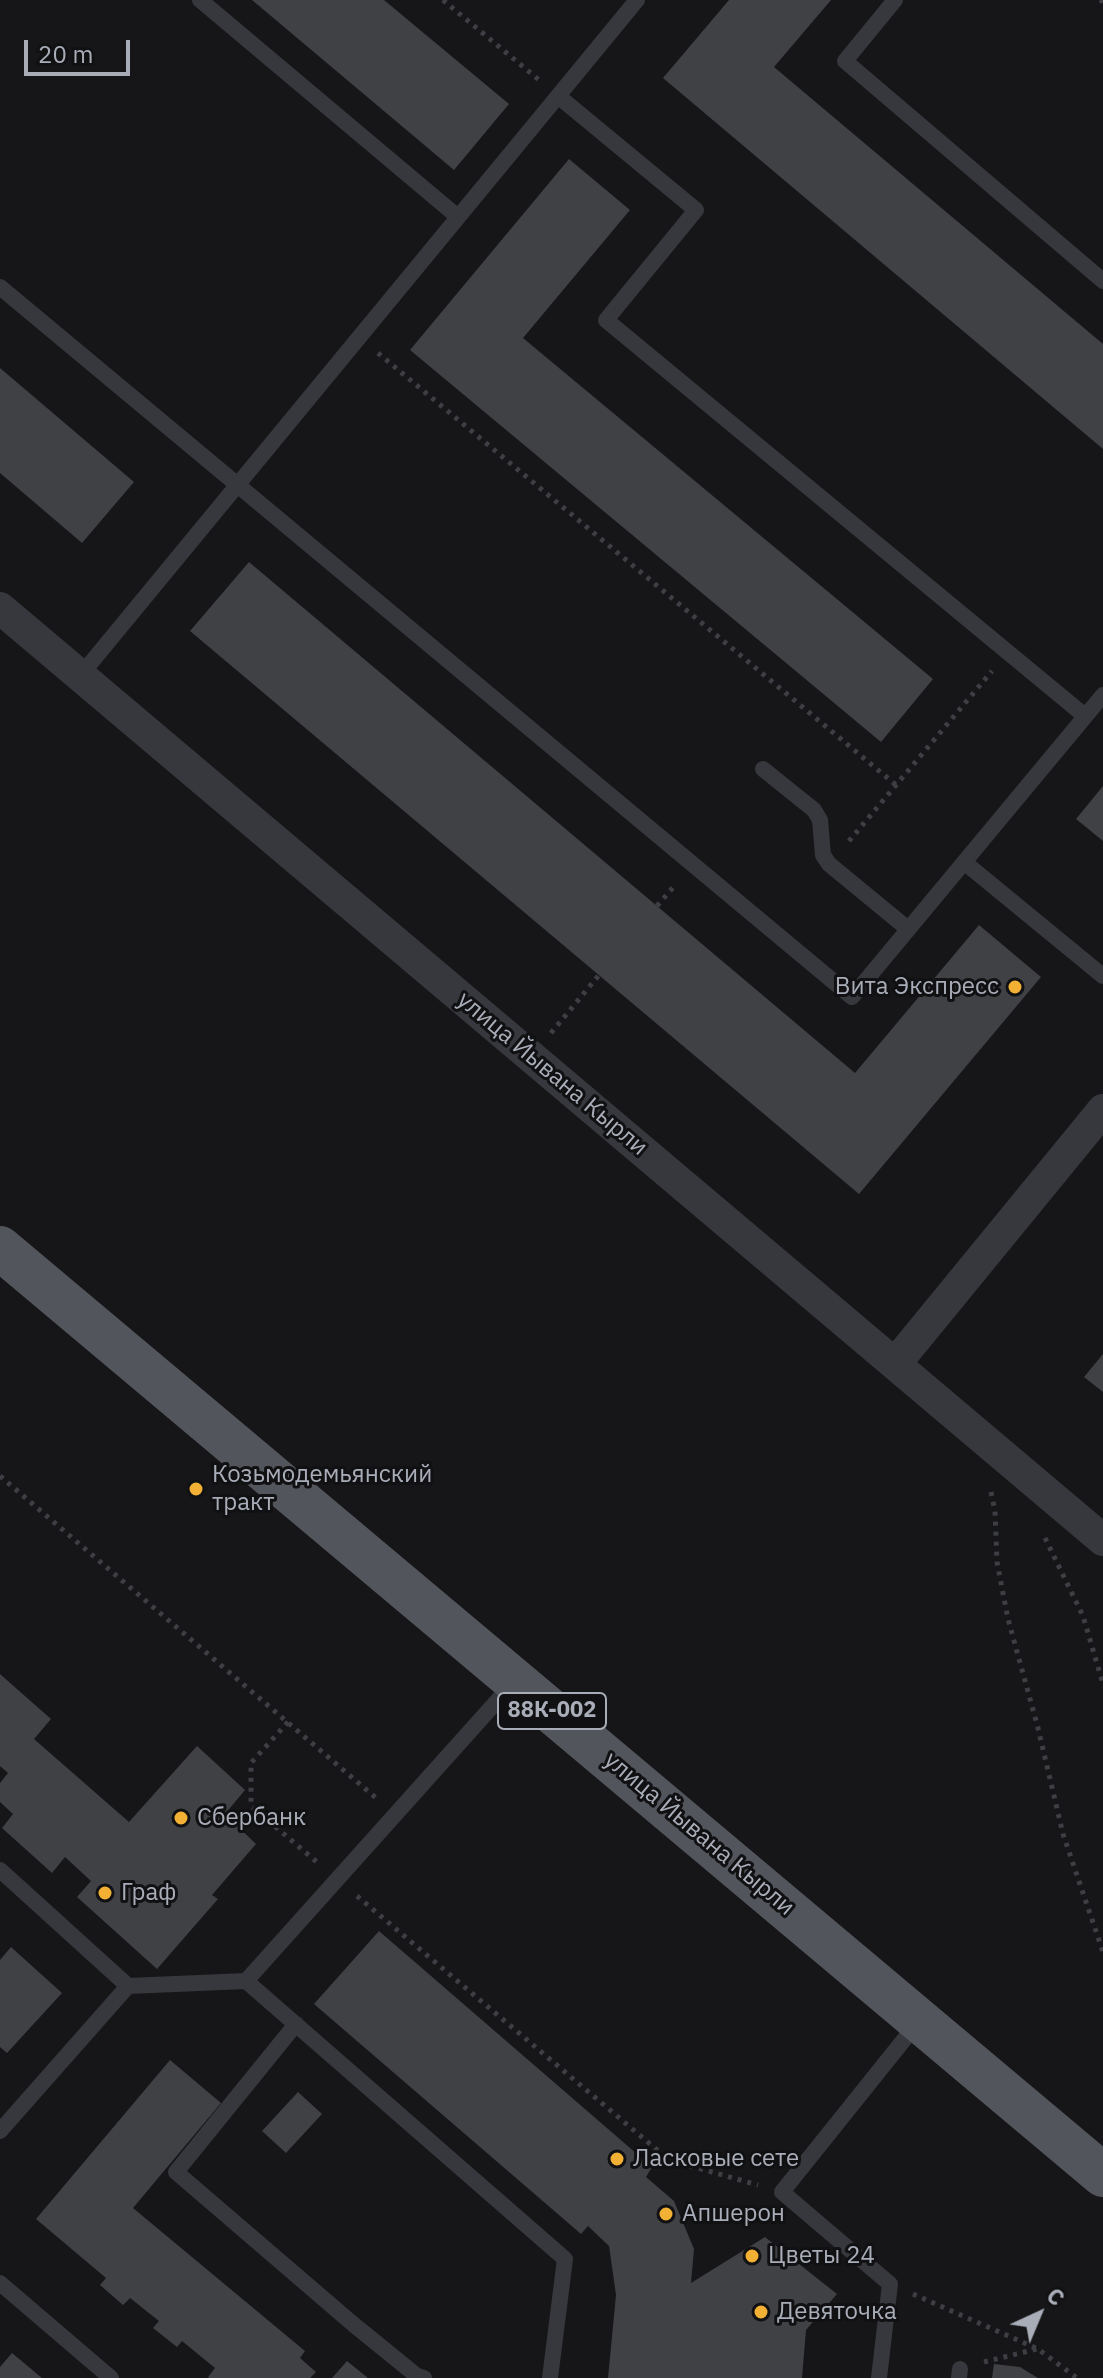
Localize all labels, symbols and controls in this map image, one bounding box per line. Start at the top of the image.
scale bar [28,24,134,74]
text: 20 m [38,38,93,70]
place label: Вита Экспресс [835,973,999,1001]
marker: Вита Экспресс [1006,978,1024,996]
street label: улица Йывана Кырли [451,986,653,1162]
place label: Козьмодемьянский тракт [212,1461,432,1517]
marker: Козьмодемьянский тракт [187,1480,205,1498]
road number: 88К-002 [498,1693,606,1729]
street label: улица Йывана Кырли [598,1746,800,1922]
place label: Сбербанк [197,1804,306,1832]
marker: Сбербанк [172,1809,190,1827]
place label: Граф [121,1879,176,1907]
marker: Граф [96,1884,114,1902]
place label: Ласковые сете [633,2145,799,2173]
marker: Ласковые сете [608,2150,626,2168]
place label: Апшерон [682,2200,785,2228]
marker: Апшерон [657,2205,675,2223]
place label: Цветы 24 [768,2242,875,2270]
marker: Цветы 24 [743,2247,761,2265]
north arrow [999,2274,1079,2354]
text: С [1041,2281,1071,2312]
place label: Девяточка [777,2298,897,2326]
marker: Девяточка [752,2303,770,2321]

